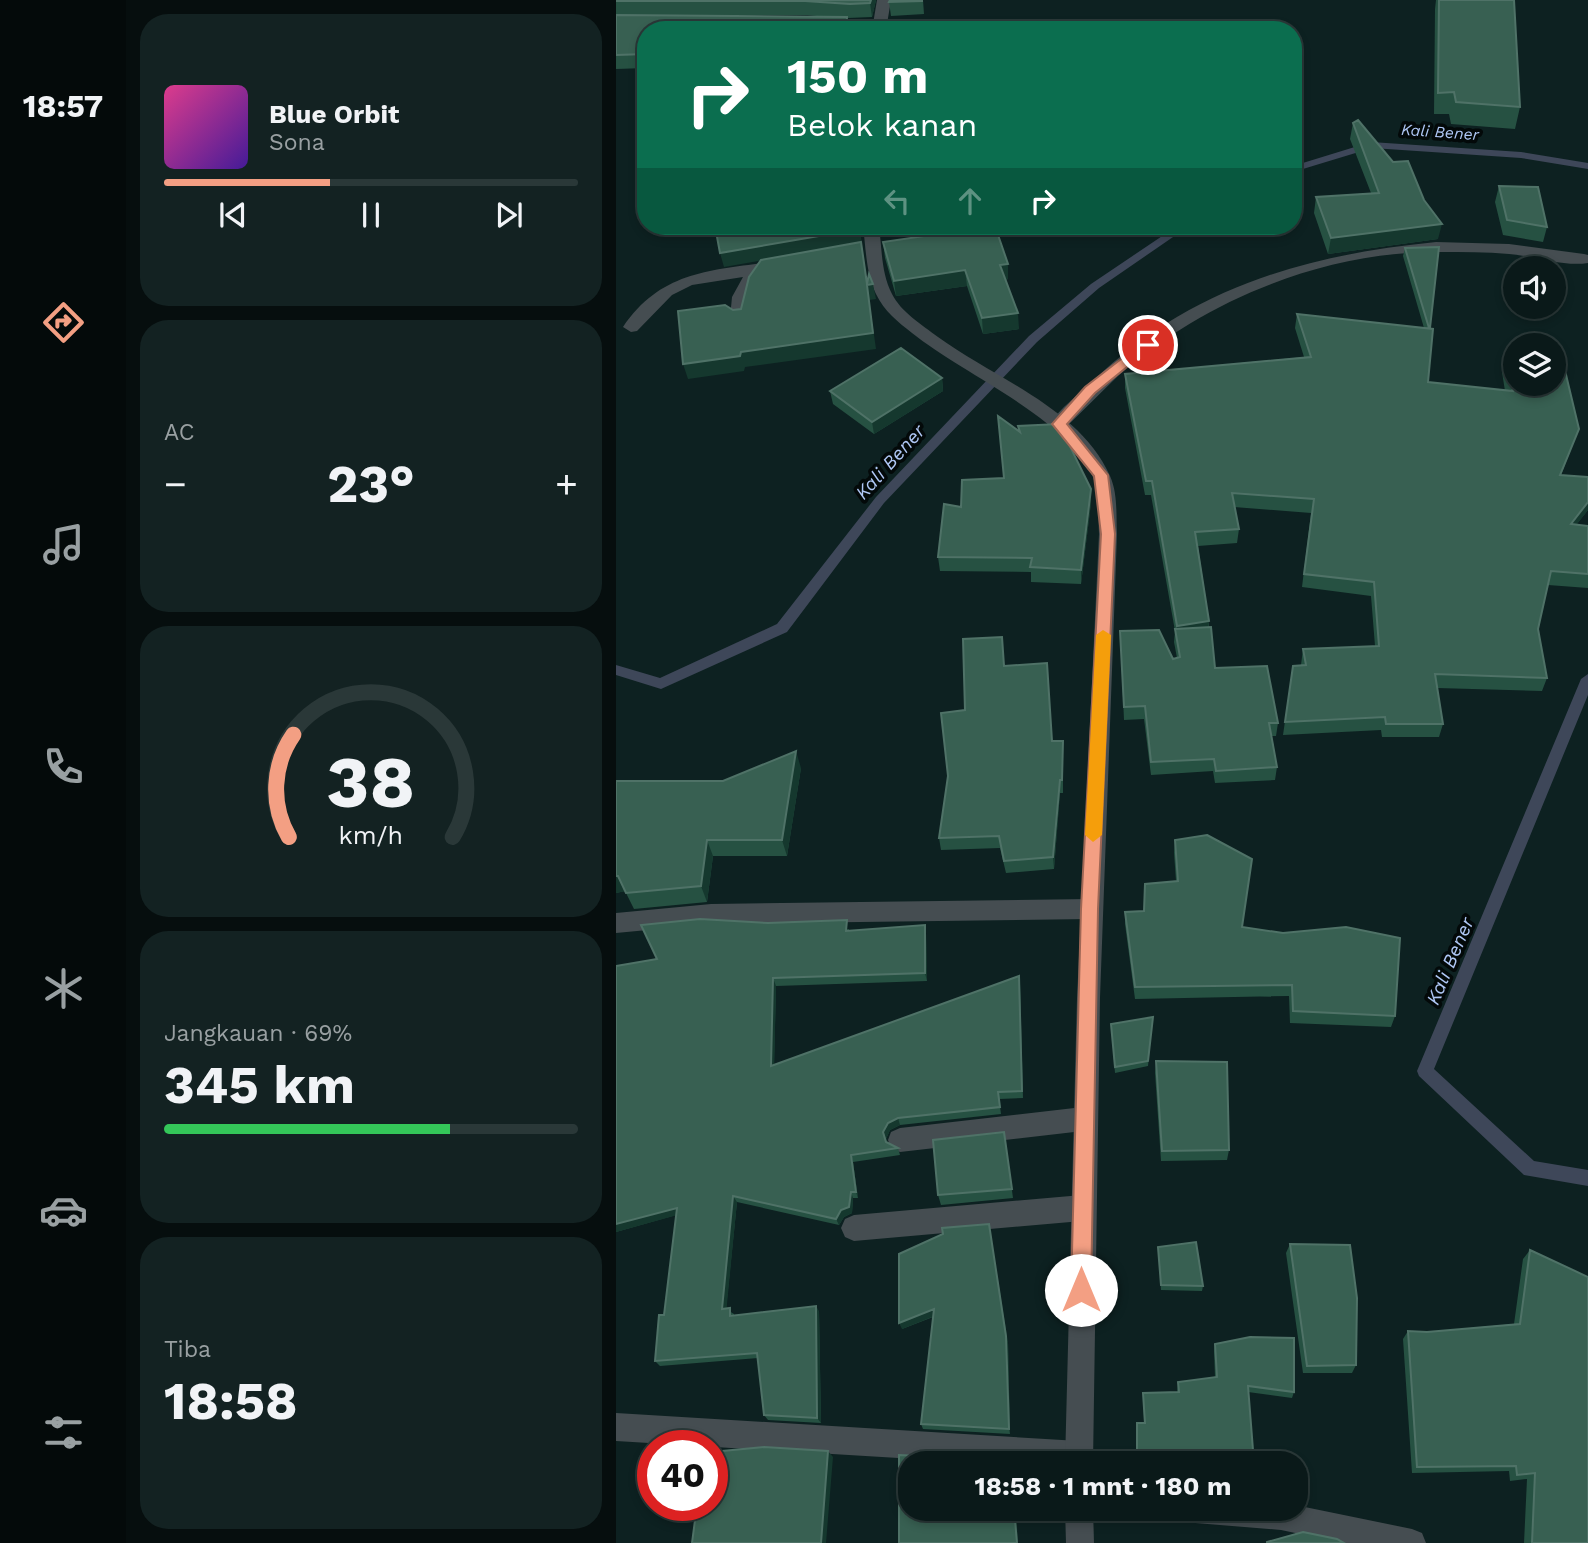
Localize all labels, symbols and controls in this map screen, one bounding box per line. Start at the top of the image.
text: 150 m [787,47,928,105]
icon: right [672,49,763,140]
text: 18:57 [23,87,103,125]
text: Blue Orbit [269,99,399,129]
text: Belok kanan [787,106,977,144]
water label: Kali Bener [1400,120,1480,144]
text: Sona [269,129,325,156]
icon: left [878,182,916,220]
icon: ahead [951,182,989,220]
icon: right [1024,182,1062,220]
icon: previous [214,196,252,234]
icon: pause [352,196,390,234]
icon: next [490,196,528,234]
map controls [1503,256,1566,396]
button: sound [1503,256,1566,319]
icon: directions [39,298,88,347]
pin [1118,315,1178,375]
icon: arrive [1129,326,1167,364]
button: layers [1503,333,1566,396]
text: AC [164,419,194,446]
water label: Kali Bener [850,419,930,504]
text: 23° [327,454,415,515]
text: − [164,462,187,506]
text: + [555,462,578,506]
icon: music [39,520,88,569]
text: 38 [327,740,415,826]
icon: phone [39,742,88,791]
text: km/h [339,821,403,850]
water label: Kali Bener [1421,913,1479,1008]
icon: climate [39,964,88,1013]
text: Jangkauan · 69% [164,1020,352,1047]
text: 345 km [164,1055,355,1116]
icon: car [39,1186,88,1235]
position arrow [1044,1253,1118,1327]
text: Tiba [164,1336,211,1363]
text: 18:58 [164,1371,298,1432]
icon: filters [39,1408,88,1457]
speed limit sign: 40 [637,1430,728,1521]
text: 18:58 · 1 mnt · 180 m [974,1471,1232,1501]

